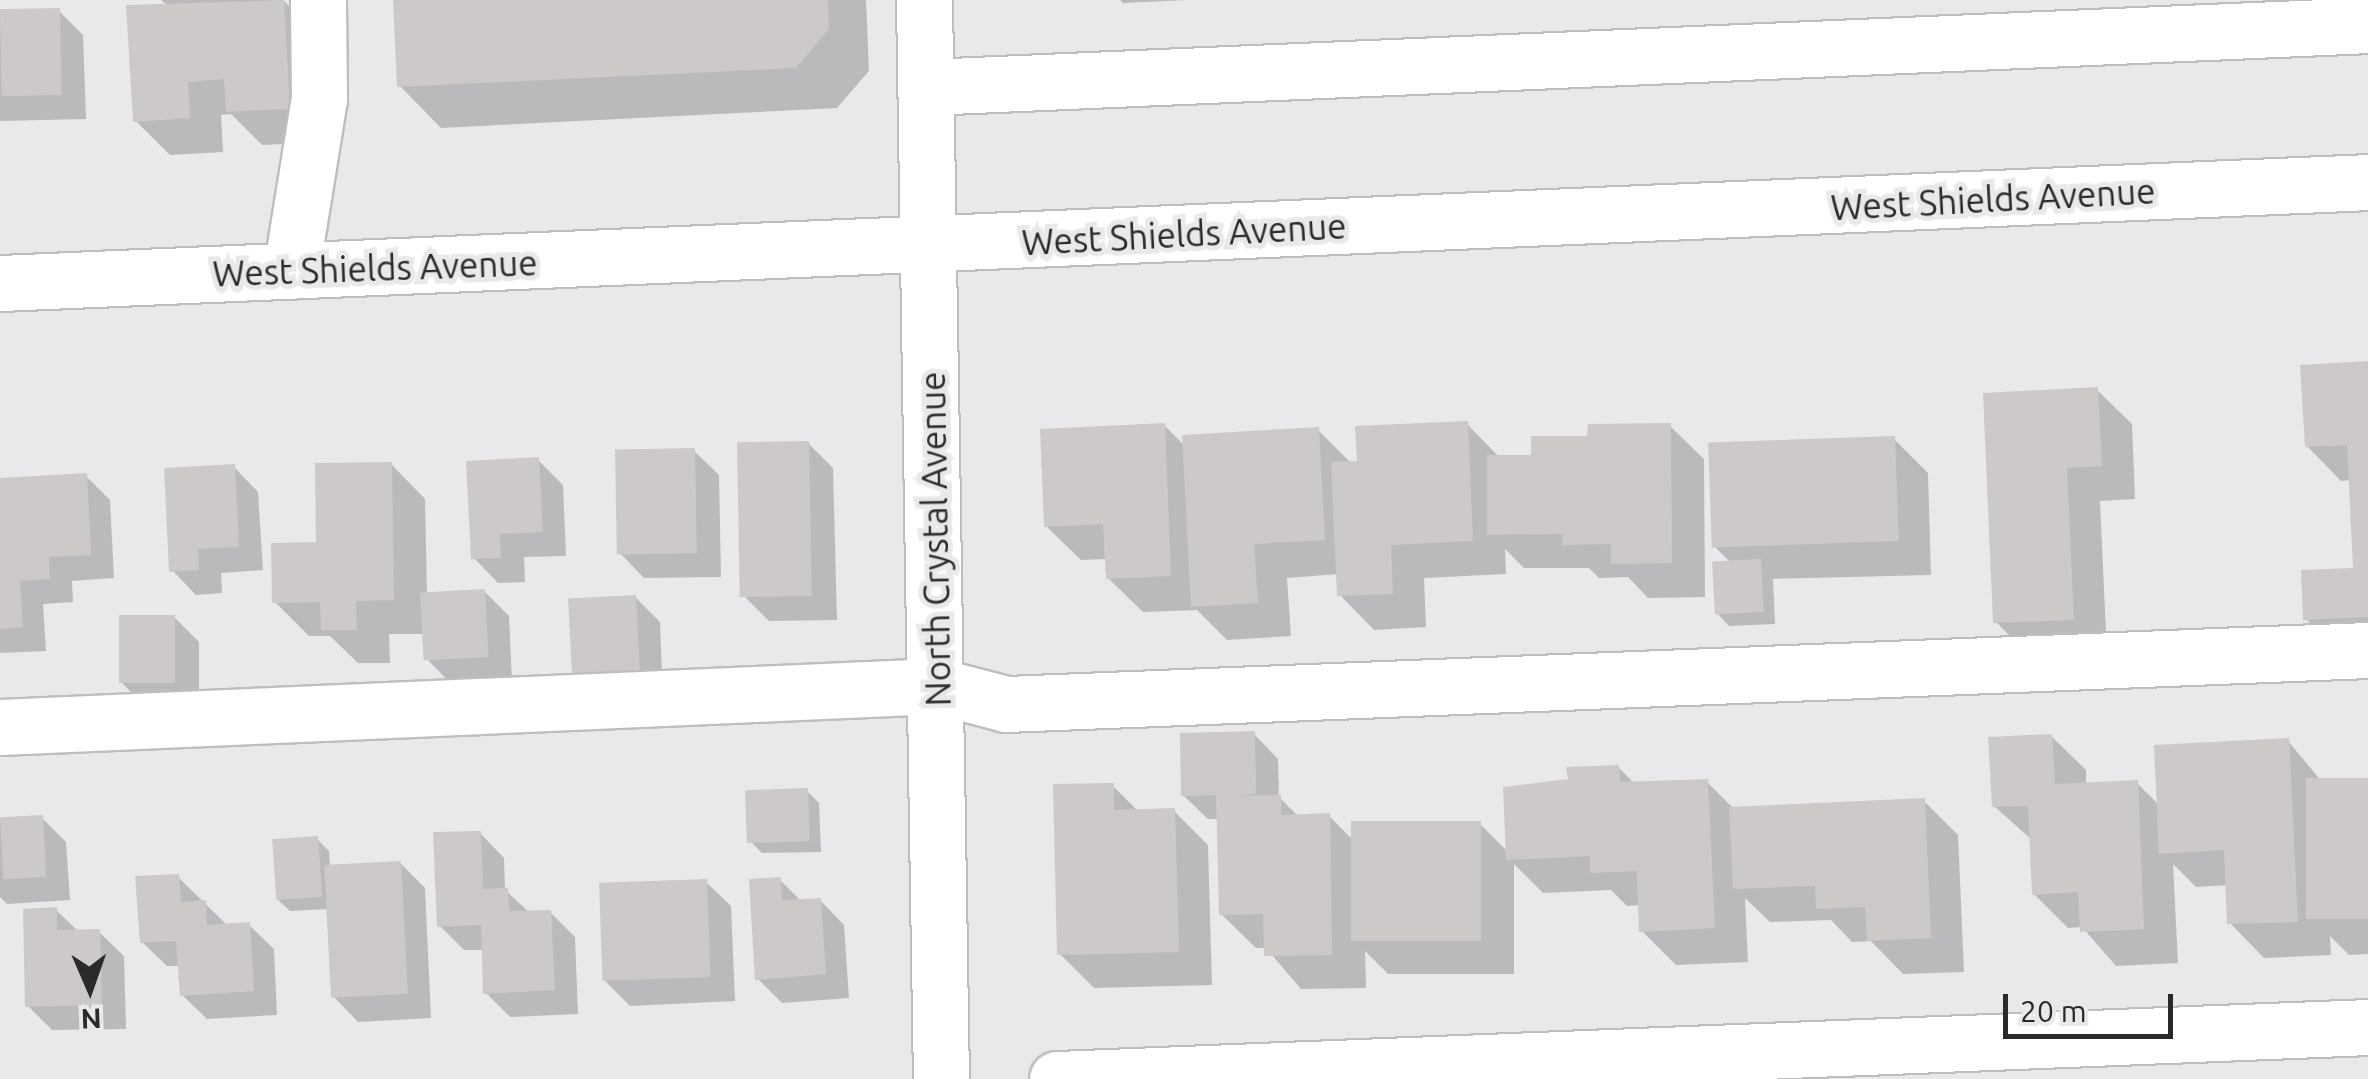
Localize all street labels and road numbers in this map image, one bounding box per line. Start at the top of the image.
street label: West Shields Avenue [1830,170,2156,228]
street label: West Shields Avenue [1021,205,1347,263]
street label: West Shields Avenue [212,241,538,295]
street label: North Crystal Avenue [911,371,959,707]

